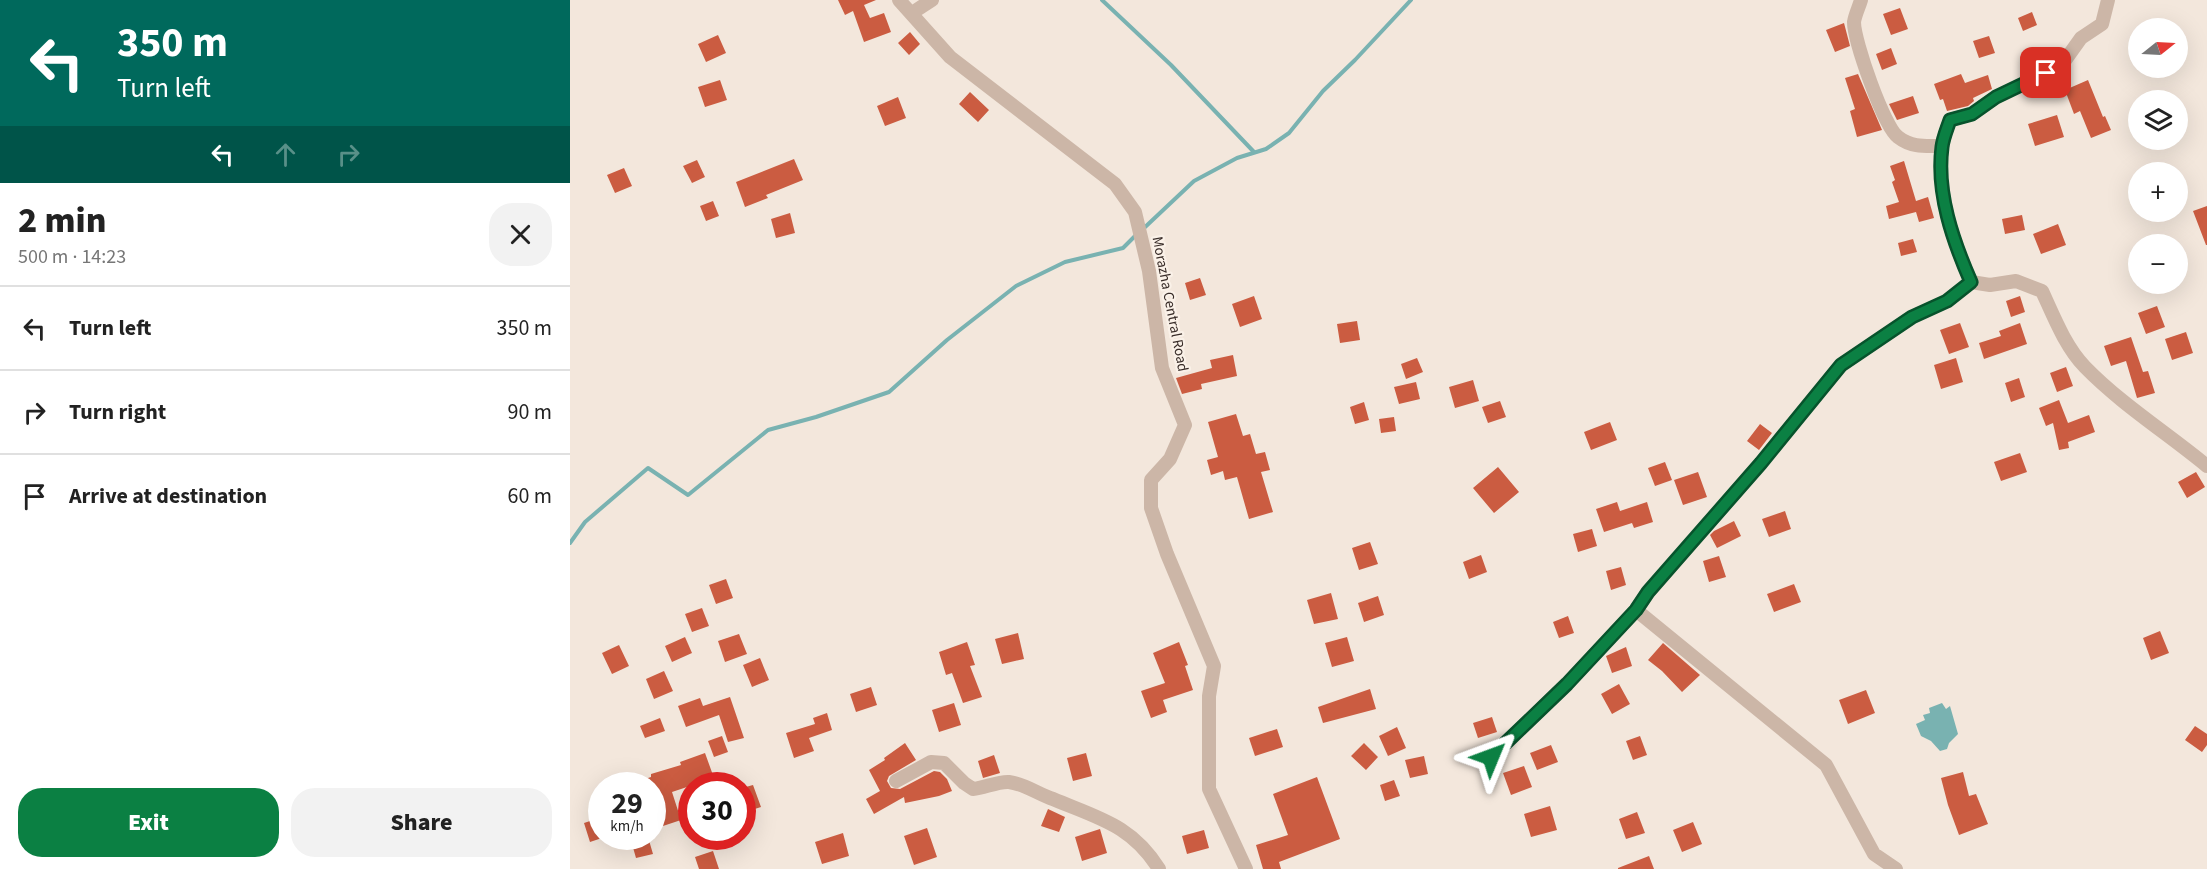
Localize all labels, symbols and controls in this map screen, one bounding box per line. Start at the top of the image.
text: 350 m [117,13,228,73]
north arrow [2128,18,2188,78]
map controls [2128,18,2188,294]
icon: left [18,24,96,102]
pin [2020,47,2071,98]
icon: arrive [2029,56,2062,89]
text: Turn left [117,69,211,108]
button: layers [2128,90,2188,150]
icon: left [206,138,239,171]
icon: ahead [269,138,302,171]
icon: right [332,138,365,171]
button: + [2128,162,2188,222]
text: 2 min [18,195,106,246]
button: close [489,203,552,266]
button: − [2128,234,2188,294]
street label: Morazha Central Road [1147,235,1193,373]
text: 500 m · 14:23 [18,243,126,271]
icon: left [18,312,51,345]
text: Turn left [69,312,151,344]
text: 350 m [497,312,552,344]
icon: right [18,396,51,429]
text: Turn right [69,396,166,428]
text: 90 m [507,396,552,428]
icon: arrive [18,480,51,513]
text: Arrive at destination [69,480,267,512]
text: 60 m [507,480,552,512]
position arrow [1459,725,1523,789]
speed limit sign: 30 [678,772,756,850]
text: 29 [611,782,643,825]
button: Exit [18,788,279,857]
button: Share [291,788,552,857]
text: km/h [610,816,644,837]

